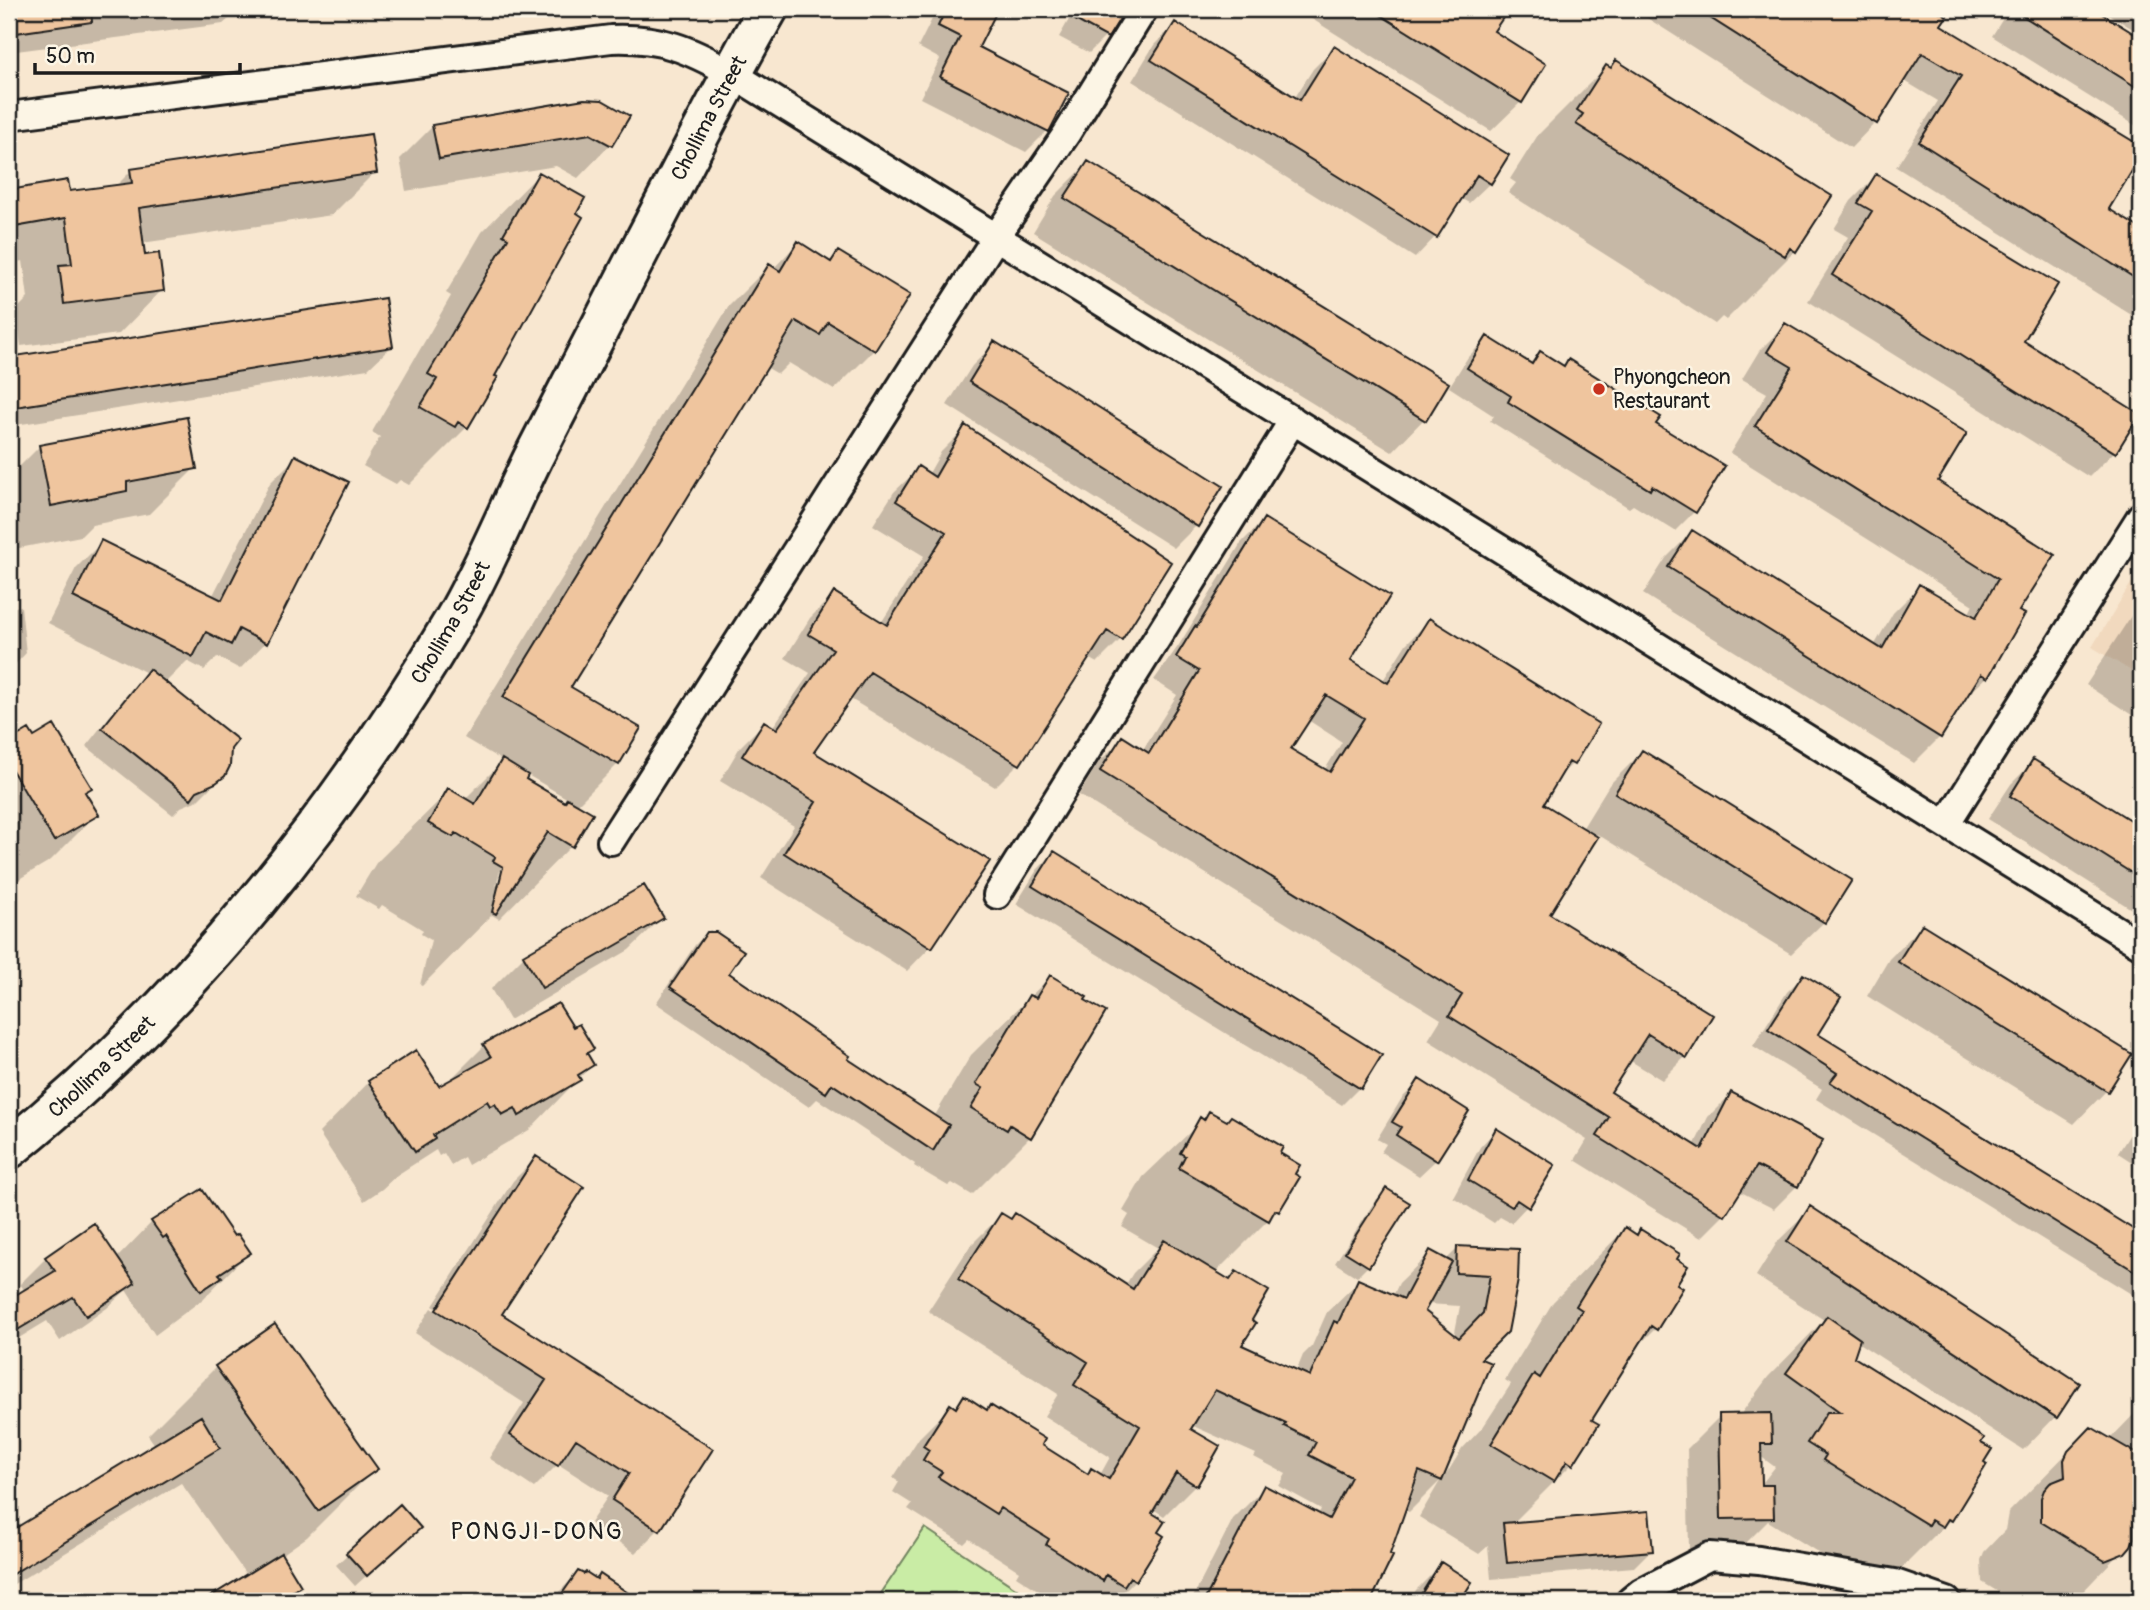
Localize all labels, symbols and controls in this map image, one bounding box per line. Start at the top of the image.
scale bar [35,32,240,76]
text: 50 m [46,43,95,70]
street label: Chollima Street [665,50,753,185]
place label: Phyongcheon Restaurant [1613,364,1731,415]
marker: Phyongcheon Restaurant [1591,381,1607,397]
street label: Chollima Street [405,557,497,689]
street label: Chollima Street [43,1010,162,1124]
district label: PONGJI-DONG [450,1517,624,1546]

